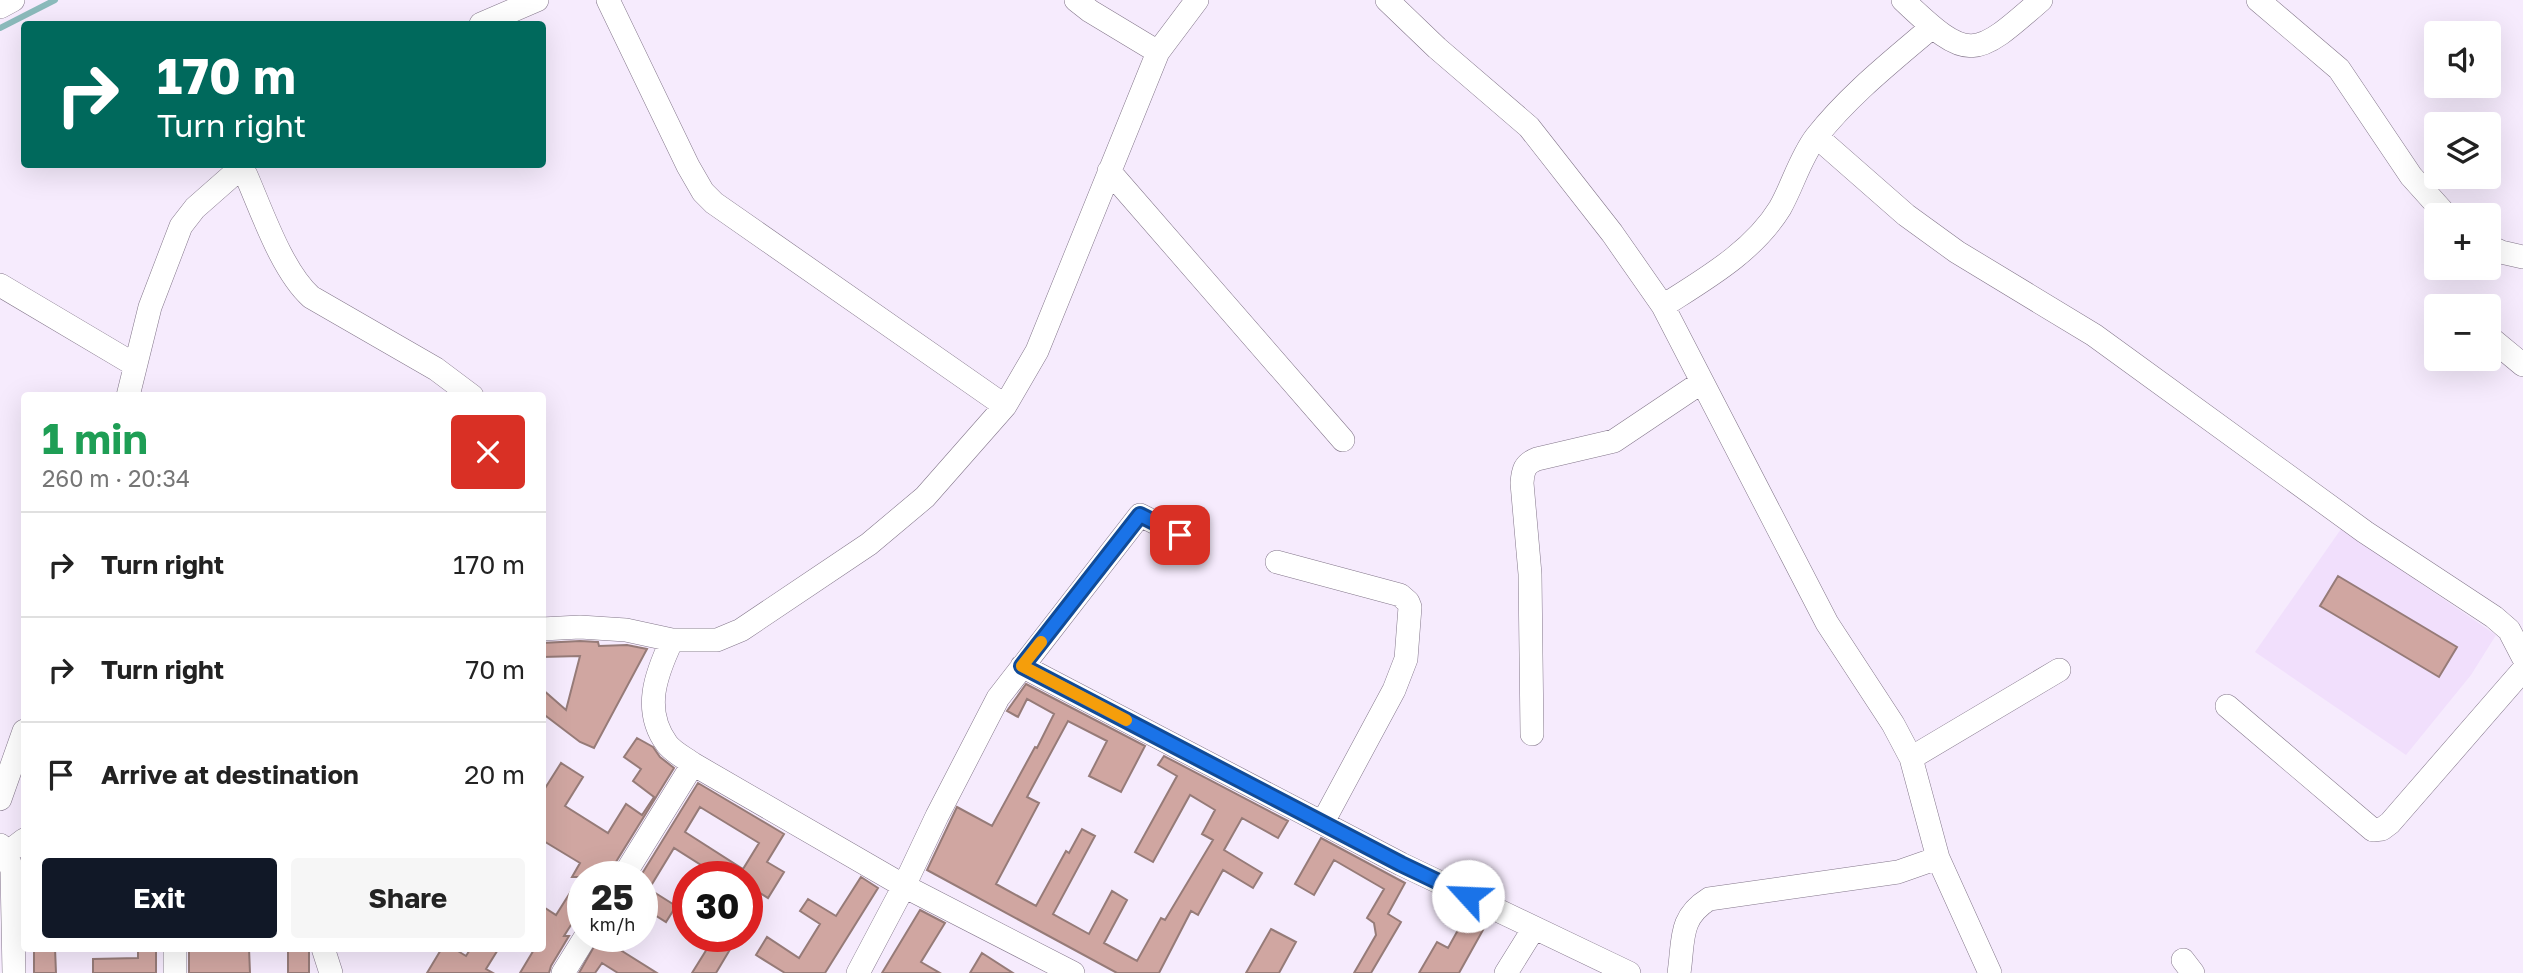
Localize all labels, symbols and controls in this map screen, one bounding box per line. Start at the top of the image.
map controls [2424,21,2501,371]
button: sound [2424,21,2501,98]
text: 170 m [157,46,296,105]
icon: right [42,49,133,140]
text: Turn right [157,106,306,144]
button: layers [2424,112,2501,189]
button: + [2424,203,2501,280]
button: − [2424,294,2501,371]
text: 1 min [42,413,148,463]
button: close [451,415,525,489]
text: 260 m · 20:34 [42,464,190,492]
pin [1150,505,1210,565]
icon: arrive [1161,516,1199,554]
icon: right [42,546,80,584]
text: Turn right [101,549,224,580]
text: 170 m [453,549,525,580]
icon: right [42,651,80,689]
text: Turn right [101,654,224,685]
text: 70 m [466,654,525,685]
icon: arrive [42,756,80,794]
text: Arrive at destination [101,759,359,790]
text: 20 m [464,759,525,790]
button: Exit [42,858,277,938]
button: Share [291,858,525,938]
position arrow [1431,859,1505,933]
speed limit sign: 30 [672,861,763,952]
text: 25 [591,876,634,918]
text: km/h [590,913,635,935]

